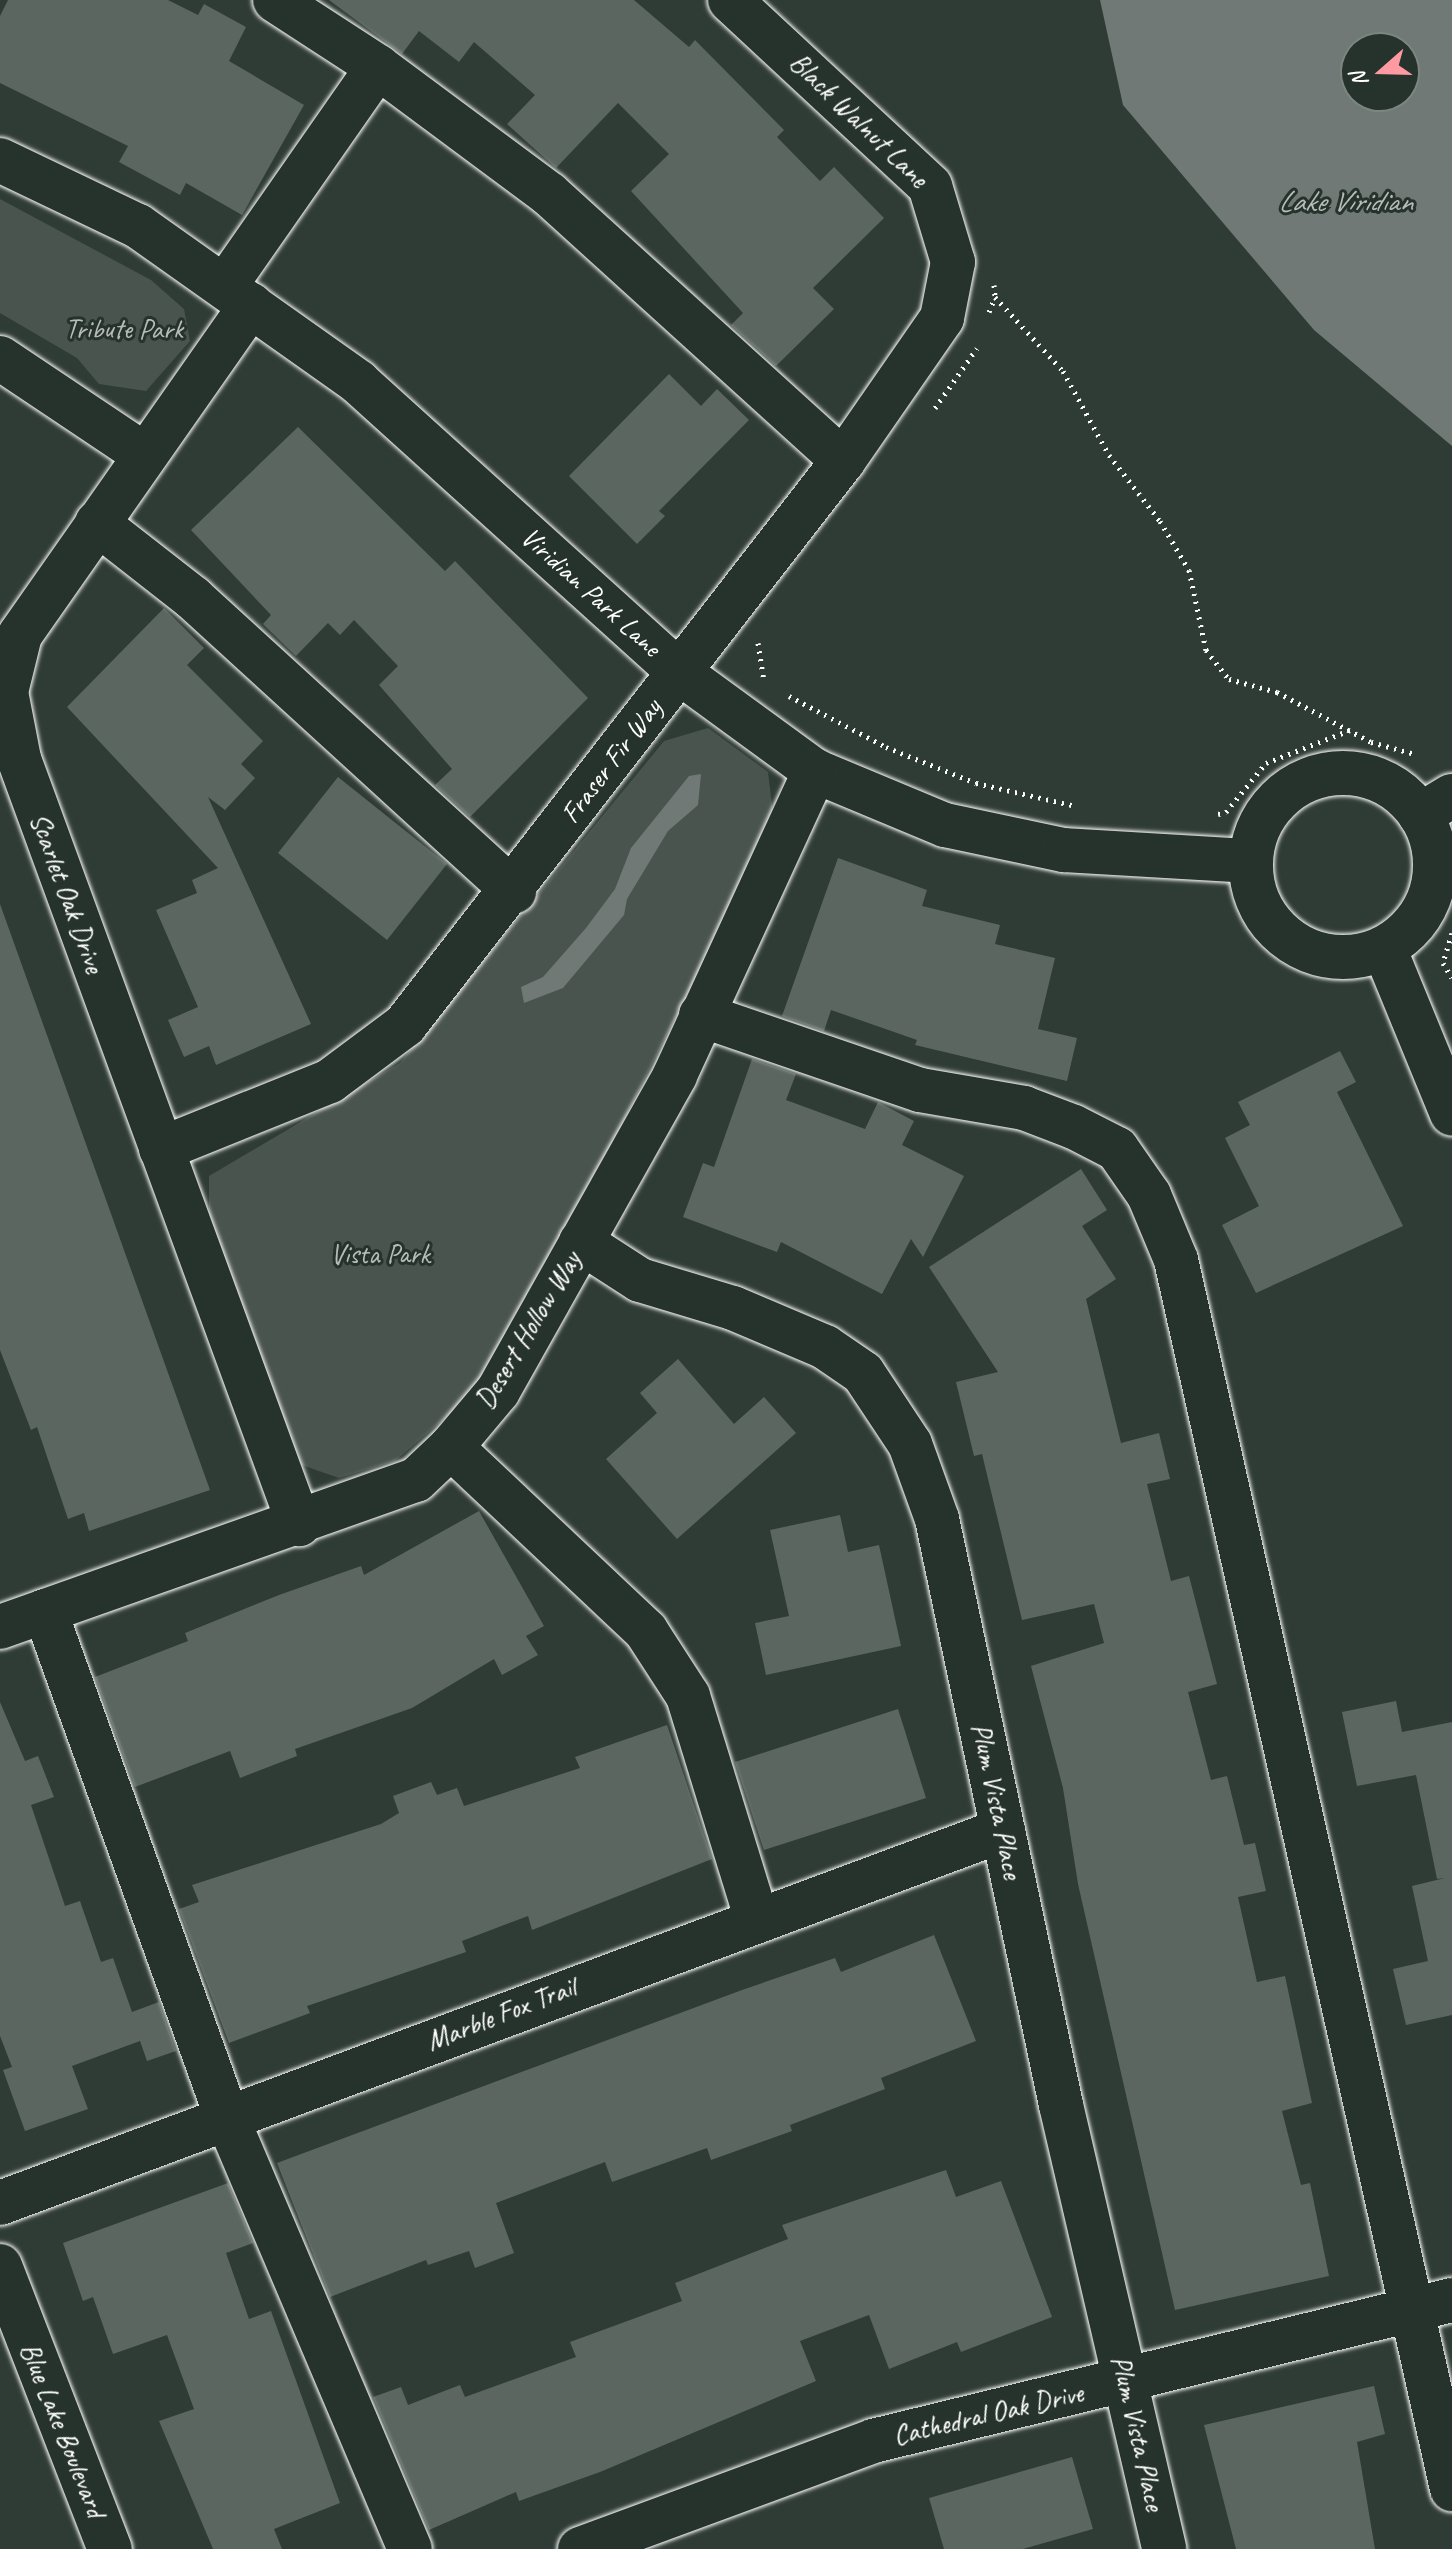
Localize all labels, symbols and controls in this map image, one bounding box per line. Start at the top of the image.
north arrow [1340,32,1420,112]
street label: Black Walnut Lane [782,45,936,195]
text: N [1344,68,1375,91]
water label: Lake Viridian [1278,183,1412,219]
park label: Tribute Park [65,312,183,346]
street label: Viridian Park Lane [513,520,669,664]
street label: Fraser Fir Way [553,692,669,830]
street label: Scarlet Oak Drive [22,808,112,978]
park label: Vista Park [330,1237,430,1271]
street label: Desert Hollow Way [468,1245,588,1415]
street label: Plum Vista Place [964,1721,1030,1881]
street label: Marble Fox Trail [422,1970,580,2058]
street label: Blue Lake Boulevard [12,2337,114,2523]
street label: Plum Vista Place [1104,2353,1172,2513]
street label: Cathedral Oak Drive [890,2376,1086,2452]

